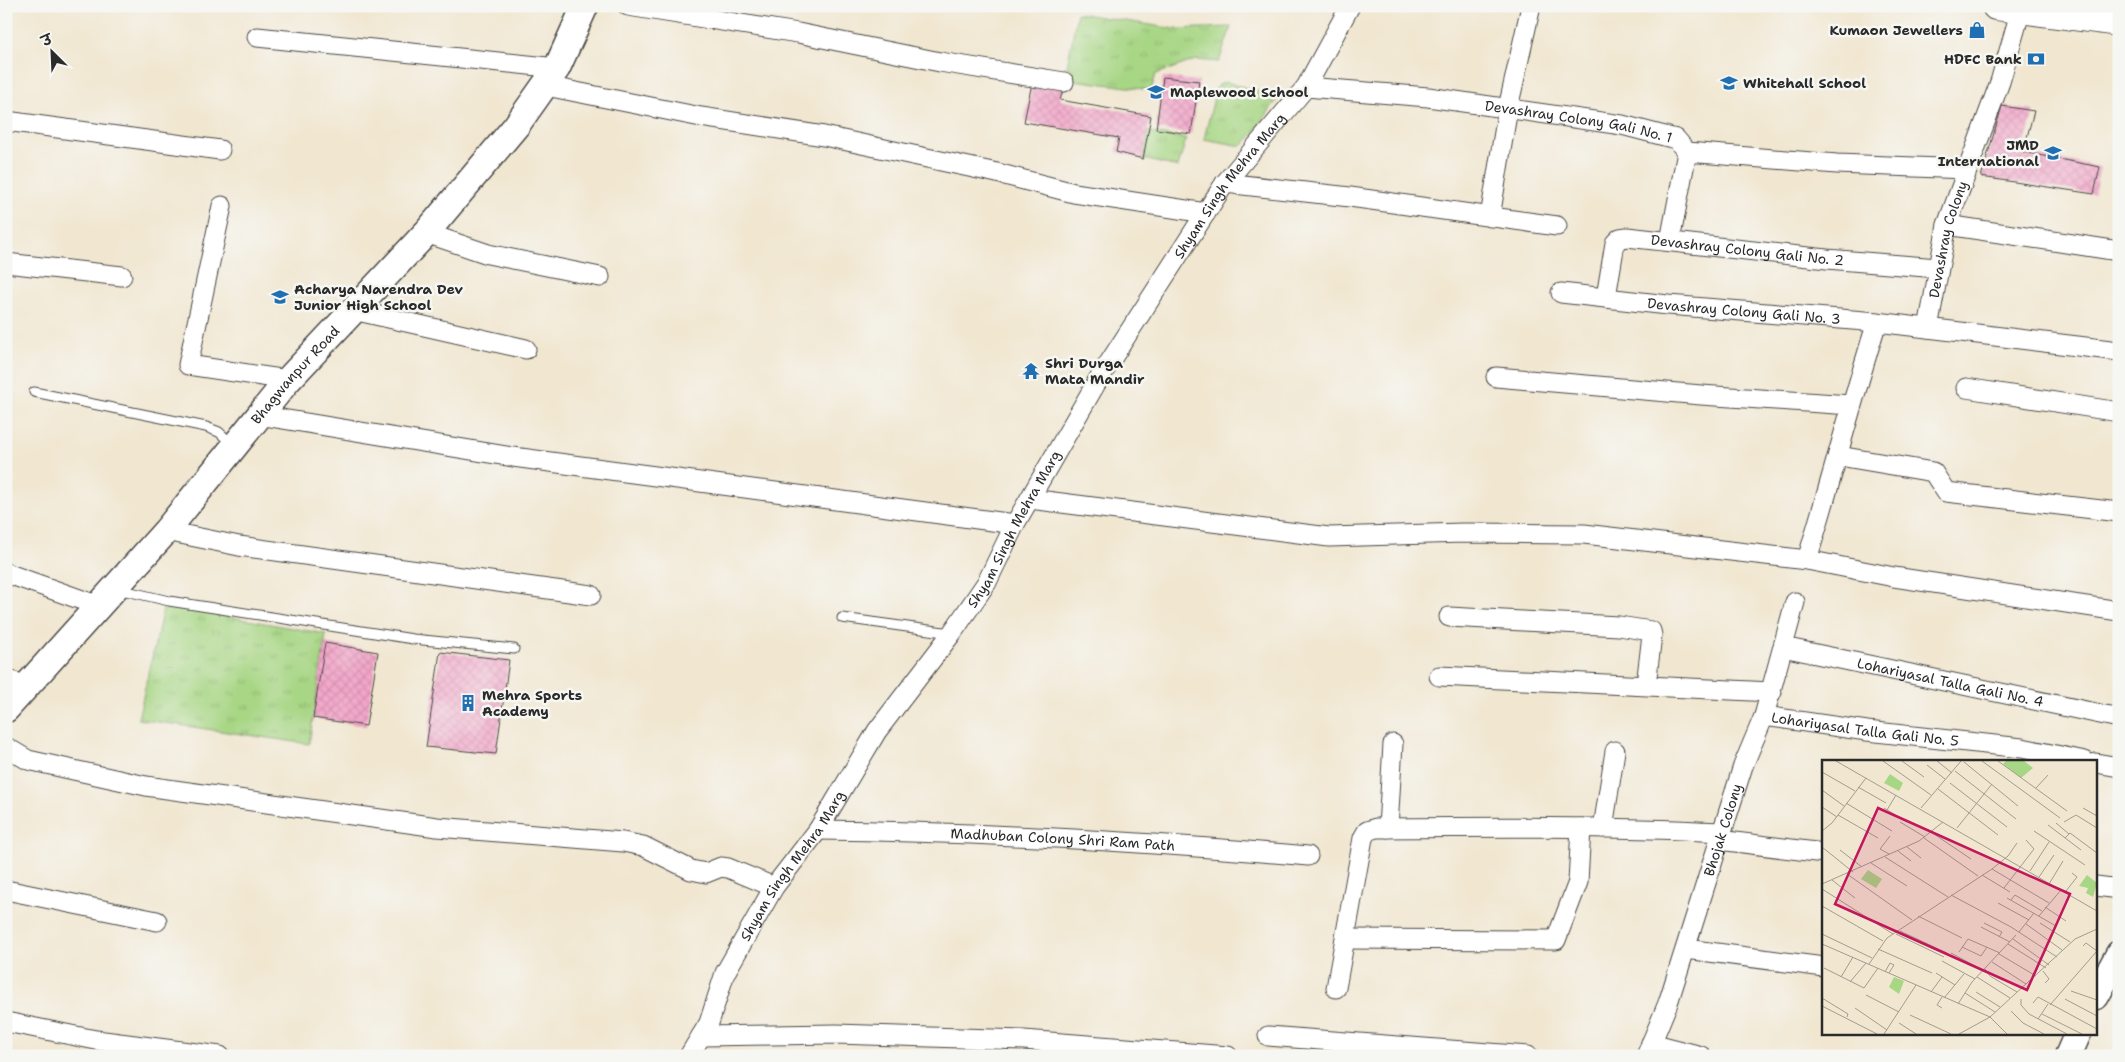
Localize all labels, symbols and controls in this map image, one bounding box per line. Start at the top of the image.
shop icon: Kumaon Jewellers [1967,20,1987,40]
place label: Kumaon Jewellers [1830,21,1963,39]
north arrow [28,28,78,78]
text: उ [37,29,56,51]
bank icon: HDFC Bank [2026,49,2046,69]
place label: HDFC Bank [1944,50,2022,68]
school or university icon: Whitehall School [1719,73,1739,93]
place label: Whitehall School [1743,74,1866,92]
school or university icon: Maplewood School [1146,82,1166,102]
place label: Maplewood School [1170,83,1309,101]
street label: Devashray Colony Gali No. 1 [1484,96,1674,147]
street label: Shyam Singh Mehra Marg [1170,109,1289,262]
place label: JMD International [1938,136,2039,170]
school or university icon: JMD International [2043,143,2063,163]
street label: Devashray Colony [1925,178,1972,299]
street label: Devashray Colony Gali No. 2 [1650,231,1845,269]
place label: Acharya Narendra Dev Junior High School [294,280,464,314]
school or university icon: Acharya Narendra Dev Junior High School [270,287,290,307]
street label: Devashray Colony Gali No. 3 [1646,294,1842,328]
street label: Bhagwanpur Road [247,322,343,428]
place label: Shri Durga Mata Mandir [1045,354,1145,388]
temple icon: Shri Durga Mata Mandir [1021,361,1041,381]
street label: Shyam Singh Mehra Marg [963,447,1065,611]
street label: Lohariyasal Talla Gali No. 4 [1855,654,2045,711]
place label: Mehra Sports Academy [482,686,582,720]
building icon: Mehra Sports Academy [458,693,478,713]
street label: Lohariyasal Talla Gali No. 5 [1770,708,1960,750]
inset map [1822,760,2098,1034]
street label: Bhojak Colony [1700,781,1746,878]
street label: Shyam Singh Mehra Marg [736,787,849,944]
street label: Madhuban Colony Shri Ram Path [950,824,1176,855]

